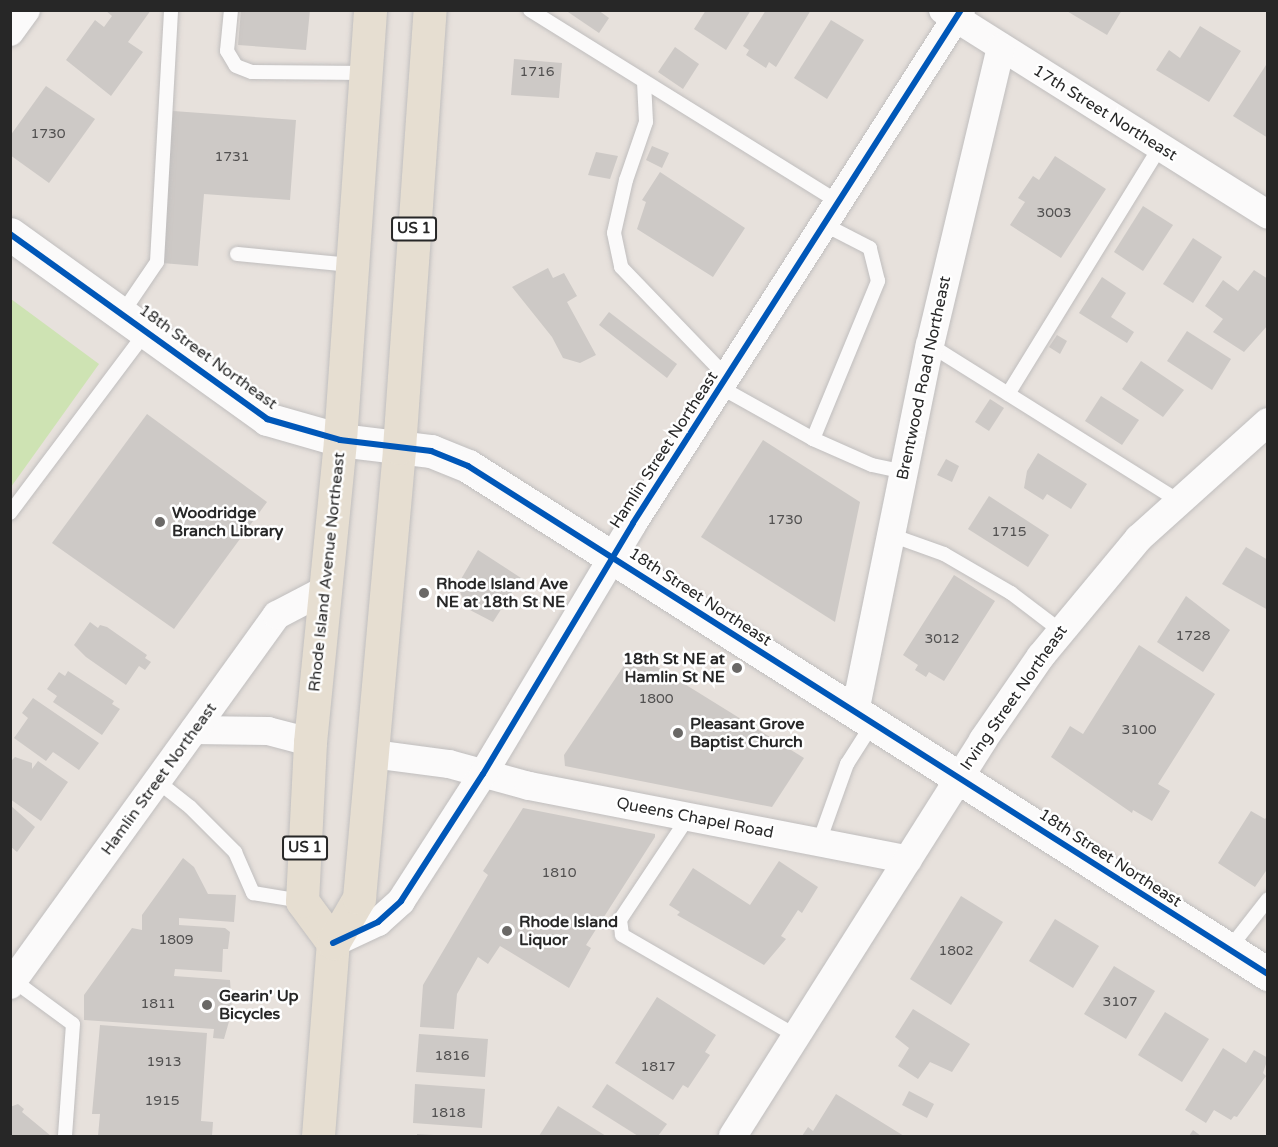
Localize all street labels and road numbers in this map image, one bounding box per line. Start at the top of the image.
street label: 17th Street Northeast [1029,61,1181,165]
road number: US 1 [390,217,438,241]
street label: Brentwood Road Northeast [893,274,955,482]
street label: 18th Street Northeast [135,300,281,414]
street label: Hamlin Street Northeast [606,368,722,532]
street label: Rhode Island Avenue Northeast [305,451,349,693]
street label: 18th Street Northeast [625,544,775,650]
street label: Irving Street Northeast [957,622,1071,774]
street label: Hamlin Street Northeast [97,699,221,859]
street label: Queens Chapel Road [615,793,775,843]
street label: 18th Street Northeast [1035,805,1185,911]
road number: US 1 [281,836,329,860]

